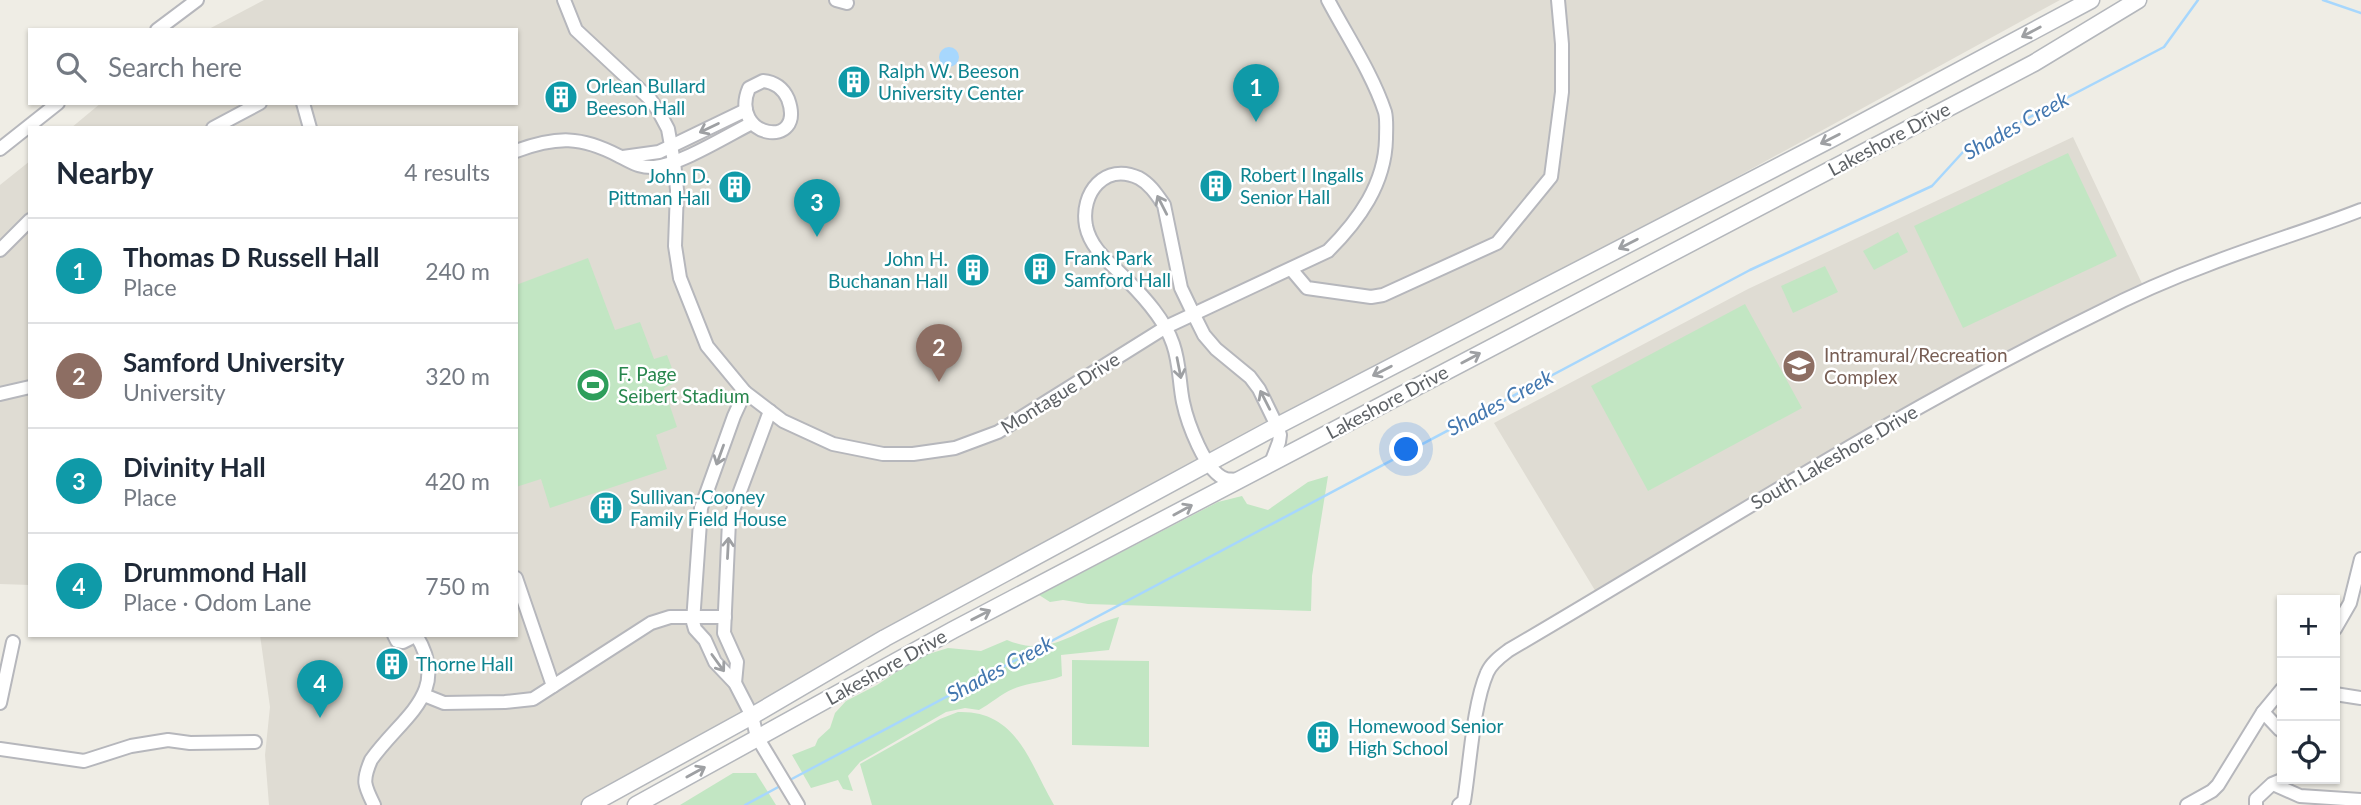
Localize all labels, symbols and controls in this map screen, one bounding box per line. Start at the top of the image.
one-way arrow [2021,26,2042,40]
search box [28,28,518,105]
icon: search [52,48,90,86]
text: Search here [108,51,242,83]
place label: Ralph W. Beeson University Center [878,59,1024,104]
building icon: Ralph W. Beeson University Center [835,63,873,101]
pin: 1 [1233,64,1279,122]
place label: Orlean Bullard Beeson Hall [586,74,706,119]
building icon: Orlean Bullard Beeson Hall [542,78,580,116]
water label: Shades Creek [1958,85,2073,164]
street label: Lakeshore Drive [1824,97,1954,180]
one-way arrow [699,122,720,136]
one-way arrow [1820,133,1841,147]
text: Nearby [56,154,154,190]
text: 4 results [404,158,490,186]
place label: Robert I Ingalls Senior Hall [1240,163,1364,208]
place label: John D. Pittman Hall [608,164,710,209]
building icon: Robert I Ingalls Senior Hall [1197,167,1235,205]
building icon: John D. Pittman Hall [716,168,754,206]
pin: 3 [794,179,840,237]
one-way arrow [1155,195,1169,216]
one-way arrow [1618,238,1639,251]
text: Thomas D Russell Hall [123,241,379,273]
place label: Frank Park Samford Hall [1064,246,1171,291]
place label: John H. Buchanan Hall [828,247,948,292]
building icon: Frank Park Samford Hall [1021,250,1059,288]
building icon: John H. Buchanan Hall [954,251,992,289]
text: 1 [72,257,86,285]
text: 240 m [425,257,490,285]
text: Place [123,273,177,301]
pin: 2 [916,324,962,382]
place label: Intramural/Recreation Complex [1824,343,2008,388]
text: Samford University [123,346,345,378]
street label: Montague Drive [996,347,1123,438]
school or university icon: Intramural/Recreation Complex [1780,347,1818,385]
one-way arrow [1460,351,1481,365]
one-way arrow [1173,356,1186,379]
street label: Lakeshore Drive [1322,360,1452,443]
text: 2 [72,362,86,390]
text: 320 m [425,362,490,390]
place label: F. Page Seibert Stadium [618,362,750,407]
water label: Shades Creek [1442,363,1558,440]
one-way arrow [1373,365,1393,379]
sports icon: F. Page Seibert Stadium [574,366,612,404]
text: University [123,378,226,406]
one-way arrow [1257,390,1271,410]
street label: South Lakeshore Drive [1746,399,1921,514]
your location [1389,432,1423,466]
one-way arrow [713,443,725,465]
text: Divinity Hall [123,451,266,483]
text: 3 [72,467,86,495]
text: 420 m [425,467,490,495]
text: Place [123,483,177,511]
place label: Sullivan-Cooney Family Field House [630,485,787,530]
building icon: Sullivan-Cooney Family Field House [587,489,625,527]
one-way arrow [1172,503,1193,516]
one-way arrow [721,537,734,560]
text: Drummond Hall [123,556,307,588]
text: 4 [72,572,86,600]
text: 750 m [425,572,490,600]
text: Place · Odom Lane [123,588,311,616]
map controls [2277,595,2340,784]
button: + [2277,595,2340,658]
one-way arrow [970,608,991,621]
street label: Lakeshore Drive [821,624,950,709]
water label: Shades Creek [942,629,1058,706]
building icon: Thorne Hall [373,645,411,683]
place label: Thorne Hall [416,652,513,675]
one-way arrow [711,653,725,672]
button: − [2277,658,2340,721]
pin: 4 [297,660,343,718]
place label: Homewood Senior High School [1348,714,1504,759]
building icon: Homewood Senior High School [1304,718,1342,756]
button: locate [2277,721,2340,784]
one-way arrow [685,765,705,779]

